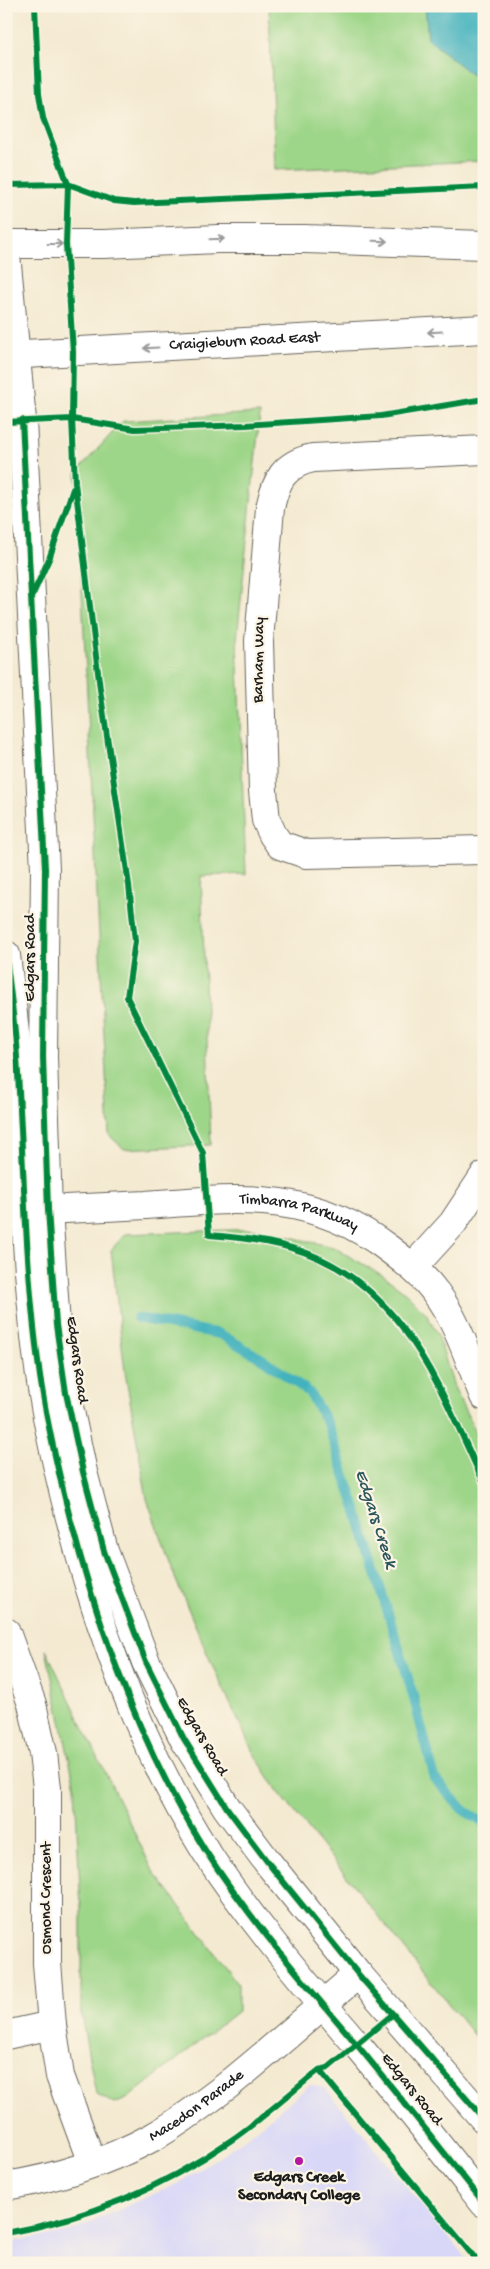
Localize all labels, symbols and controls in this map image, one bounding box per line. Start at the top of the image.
one-way arrow [209,235,225,244]
one-way arrow [372,236,388,245]
one-way arrow [46,239,63,249]
one-way arrow [427,327,443,336]
street label: Craigieburn Road East [169,328,322,356]
one-way arrow [143,344,159,353]
street label: Barham Way [250,617,270,704]
street label: Edgars Road [22,913,41,1002]
street label: Timbarra Parkway [238,1190,362,1236]
street label: Edgars Road [60,1315,92,1406]
water label: Edgars Creek [349,1467,401,1573]
street label: Edgars Road [171,1694,232,1781]
street label: Osmond Crescent [38,1840,57,1954]
street label: Edgars Road [376,2050,447,2131]
street label: Macedon Parade [146,2066,249,2147]
marker: Edgars Creek Secondary College [293,2155,305,2167]
place label: Edgars Creek Secondary College [238,2169,361,2206]

